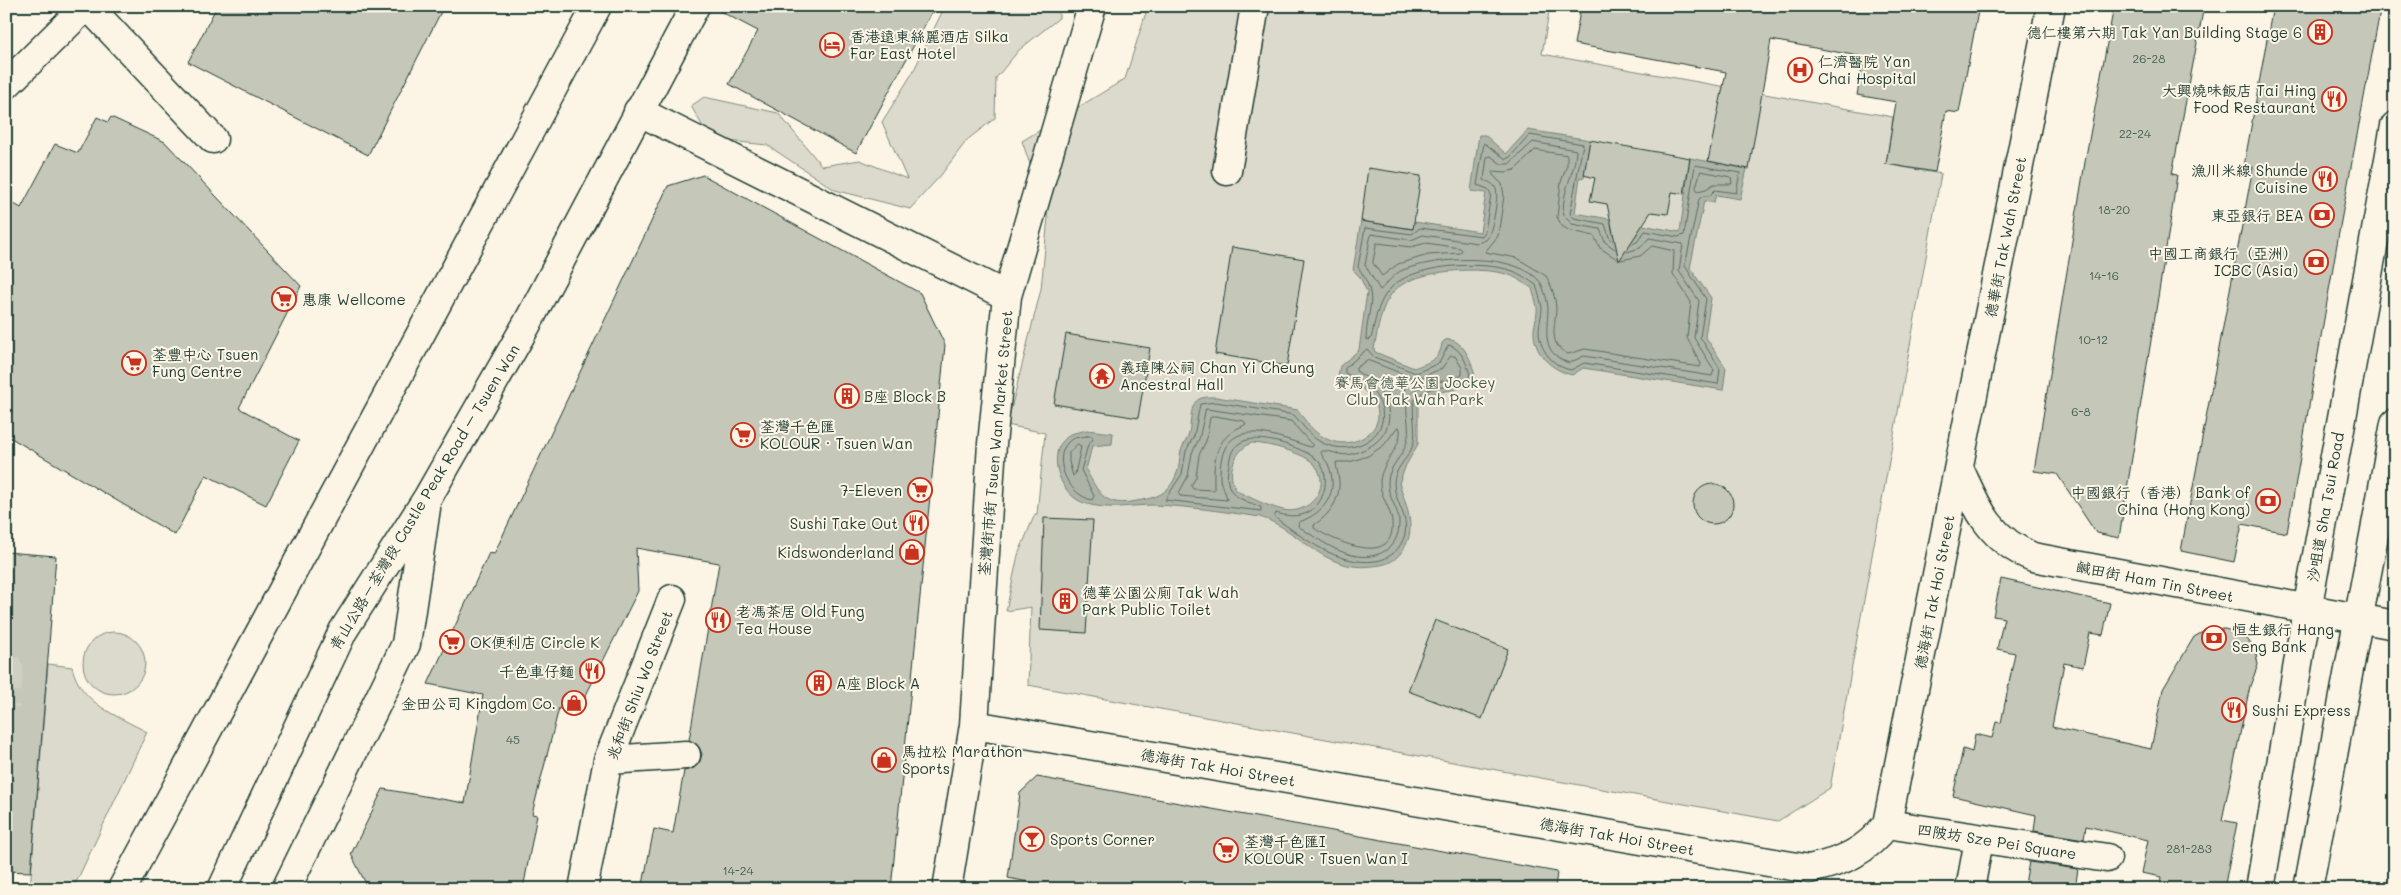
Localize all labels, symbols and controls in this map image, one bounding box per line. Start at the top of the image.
building icon: 德仁樓第六期 Tak Yan Building Stage 6 [2307,19,2333,45]
place label: 德仁樓第六期 Tak Yan Building Stage 6 [2026,22,2302,42]
place label: 香港遠東絲麗酒店 Silka Far East Hotel [850,26,1009,63]
hotel icon: 香港遠東絲麗酒店 Silka Far East Hotel [819,32,845,58]
house number: 26-28 [2133,50,2165,66]
place label: 仁濟醫院 Yan Chai Hospital [1818,51,1916,88]
hospital icon: 仁濟醫院 Yan Chai Hospital [1787,57,1813,83]
place label: 大興燒味飯店 Tai Hing Food Restaurant [2162,80,2316,117]
restaurant icon: 大興燒味飯店 Tai Hing Food Restaurant [2321,86,2347,112]
house number: 22-24 [2119,125,2151,141]
street label: 德華街 Tak Wah Street [1980,155,2030,319]
place label: 漁川米線 Shunde Cuisine [2191,160,2308,197]
restaurant icon: 漁川米線 Shunde Cuisine [2312,166,2338,192]
house number: 18-20 [2098,201,2130,217]
bank icon: 東亞銀行 BEA [2309,202,2335,228]
place label: 東亞銀行 BEA [2211,205,2304,225]
place label: 中國工商銀行（亞洲） ICBC (Asia) [2148,243,2298,280]
bank icon: 中國工商銀行（亞洲） ICBC (Asia) [2303,249,2329,275]
house number: 14-16 [2089,267,2119,283]
supermarket icon: 惠康 Wellcome [271,286,297,312]
place label: 惠康 Wellcome [302,289,406,309]
street label: 荃灣街市街 Tsuen Wan Market Street [973,309,1017,577]
house number: 10-12 [2078,331,2108,347]
street label: 青山公路－荃灣段 Castle Peak Road – Tsuen Wan [324,340,524,654]
place label: 荃豐中心 Tsuen Fung Centre [152,344,258,381]
supermarket icon: 荃豐中心 Tsuen Fung Centre [121,350,147,376]
place label: 義璋陳公祠 Chan Yi Cheung Ancestral Hall [1120,357,1315,394]
temple icon: 義璋陳公祠 Chan Yi Cheung Ancestral Hall [1089,363,1115,389]
park label: 賽馬會德華公園 Jockey Club Tak Wah Park [1335,372,1496,409]
building icon: B座 Block B [834,383,860,409]
place label: B座 Block B [864,386,946,406]
house number: 6-8 [2071,403,2091,419]
place label: 荃灣千色匯 KOLOUR‧Tsuen Wan [760,416,912,453]
supermarket icon: 荃灣千色匯 KOLOUR‧Tsuen Wan [730,422,756,448]
street label: 沙咀道 Sha Tsui Road [2302,431,2348,583]
supermarket icon: 7-Eleven [907,477,933,503]
place label: 7-Eleven [840,480,902,500]
place label: 中國銀行（香港） Bank of China (Hong Kong) [2071,482,2251,519]
bank icon: 中國銀行（香港） Bank of China (Hong Kong) [2255,488,2281,514]
restaurant icon: Sushi Take Out [903,510,929,536]
place label: Sushi Take Out [790,513,898,533]
street label: 德海街 Tak Hoi Street [1909,513,1959,671]
shop icon: Kidswonderland [899,539,925,565]
place label: Kidswonderland [777,542,894,562]
street label: 鹹田街 Ham Tin Street [2074,556,2236,606]
place label: 德華公園公廁 Tak Wah Park Public Toilet [1082,582,1238,619]
building icon: 德華公園公廁 Tak Wah Park Public Toilet [1052,588,1078,614]
place label: 老馮茶居 Old Fung Tea House [736,601,865,638]
street label: 兆和街 Shiu Wo Street [601,607,677,763]
restaurant icon: 老馮茶居 Old Fung Tea House [705,607,731,633]
place label: 恒生銀行 Hang Seng Bank [2232,619,2334,656]
bank icon: 恒生銀行 Hang Seng Bank [2201,625,2227,651]
supermarket icon: OK便利店 Circle K [439,629,465,655]
place label: OK便利店 Circle K [470,632,599,652]
restaurant icon: 千色車仔麵 [579,658,605,684]
place label: 千色車仔麵 [499,661,574,681]
building icon: A座 Block A [806,670,832,696]
place label: A座 Block A [836,673,920,693]
shop icon: 金田公司 Kingdom Co. [561,690,587,716]
place label: 金田公司 Kingdom Co. [401,693,556,713]
restaurant icon: Sushi Express [2221,697,2247,723]
place label: Sushi Express [2252,700,2351,720]
house number: 45 [506,731,520,747]
place label: 馬拉松 Marathon Sports [902,741,1022,778]
street label: 德海街 Tak Hoi Street [1139,744,1297,790]
shop icon: 馬拉松 Marathon Sports [871,747,897,773]
street label: 德海街 Tak Hoi Street [1538,813,1696,859]
street label: 四陂坊 Sze Pei Square [1916,819,2078,863]
bar icon: Sports Corner [1019,826,1045,852]
place label: Sports Corner [1050,829,1155,849]
place label: 荃灣千色匯I KOLOUR‧Tsuen Wan I [1244,831,1408,868]
supermarket icon: 荃灣千色匯I KOLOUR‧Tsuen Wan I [1213,837,1239,863]
house number: 281-283 [2166,840,2212,856]
house number: 14-24 [722,862,754,878]

